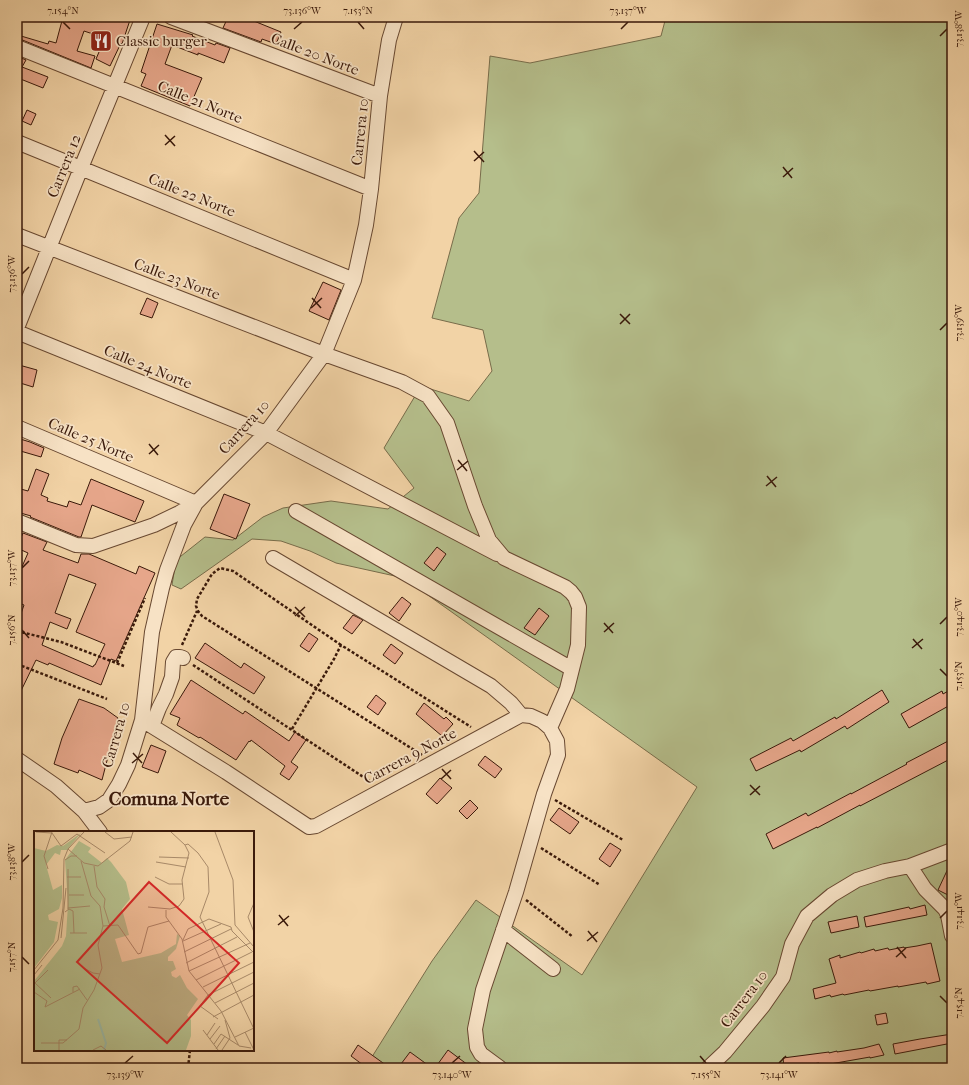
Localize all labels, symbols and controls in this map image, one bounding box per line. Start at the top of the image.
text: 7.154°N [47,5,79,17]
text: 73.136°W [283,5,322,17]
text: 7.153°N [343,5,373,17]
text: 73.137°W [610,5,648,17]
text: 73.138°W [953,9,965,48]
restaurant icon: Classic burger [88,28,114,54]
street label: Calle 20 Norte [268,29,362,79]
place label: Classic burger [116,32,207,50]
street label: Calle 21 Norte [155,77,246,127]
street label: Carrera 10 [348,98,372,166]
street label: Carrera 12 [43,131,85,200]
street label: Calle 22 Norte [146,169,239,221]
text: 73.136°W [6,254,18,293]
street label: Calle 23 Norte [131,254,223,304]
text: 73.139°W [953,303,965,342]
street label: Calle 24 Norte [101,341,195,393]
street label: Carrera 10 [215,396,273,458]
street label: Calle 25 Norte [46,414,137,466]
text: 73.137°W [6,548,18,586]
text: 73.140°W [953,596,965,637]
text: 7.156°N [6,614,18,646]
text: 7.153°N [953,661,965,691]
street label: Carrera 10 [98,700,134,770]
street label: Carrera 9 Norte [360,724,460,788]
district label: Comuna Norte [109,788,230,810]
inset map [34,831,254,1051]
text: 73.138°W [6,842,18,881]
text: 73.141°W [953,891,965,930]
text: 7.157°N [6,941,18,972]
street label: Carrera 10 [717,967,771,1031]
text: 7.154°N [953,987,965,1019]
text: 73.139°W [106,1069,145,1081]
text: 73.140°W [432,1069,473,1081]
text: 7.155°N [691,1069,721,1081]
text: 73.141°W [760,1069,799,1081]

